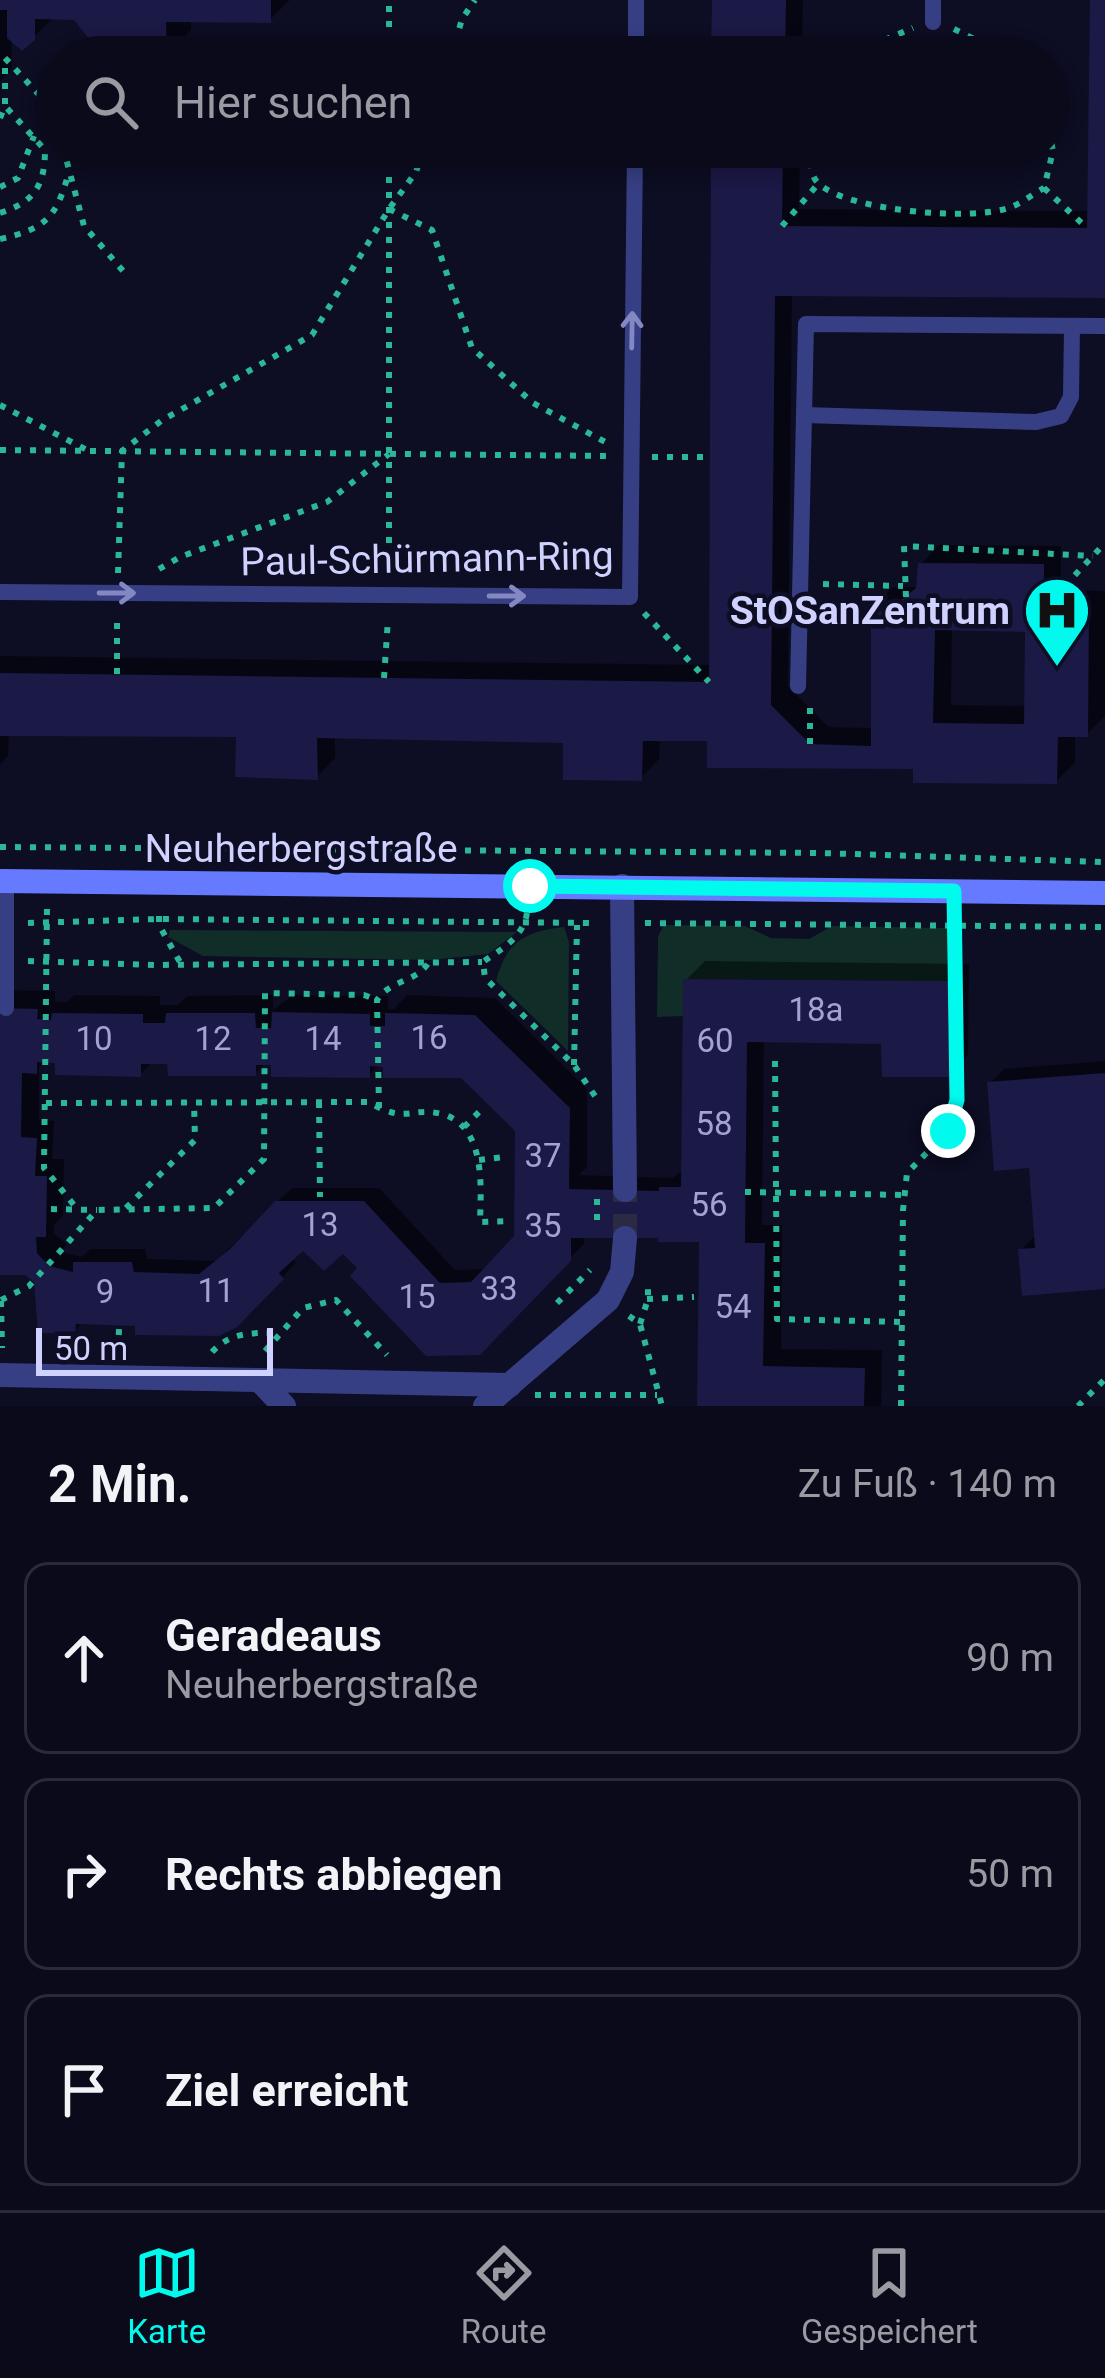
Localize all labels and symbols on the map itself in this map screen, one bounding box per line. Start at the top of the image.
one-way arrow [621,311,644,350]
street label: Paul-Schürmann-Ring [240,533,614,585]
hospital icon: StOSanZentrum [1022,575,1092,669]
one-way arrow [97,582,136,604]
one-way arrow [487,585,526,608]
place label: StOSanZentrum [730,588,1010,634]
street label: Neuherbergstraße [144,826,458,872]
route start [503,859,557,913]
house number: 18a [788,990,844,1029]
house number: 16 [410,1018,448,1057]
house number: 10 [75,1019,113,1058]
house number: 12 [194,1019,232,1058]
house number: 14 [304,1019,342,1058]
house number: 60 [696,1021,734,1060]
house number: 58 [695,1104,733,1143]
route end [921,1104,975,1158]
house number: 37 [524,1136,562,1175]
house number: 56 [690,1185,728,1224]
house number: 13 [301,1205,339,1244]
house number: 35 [524,1206,562,1245]
house number: 33 [480,1269,518,1308]
house number: 11 [197,1271,235,1310]
house number: 9 [96,1272,114,1311]
house number: 15 [398,1277,436,1316]
house number: 54 [714,1287,752,1326]
scale bar [36,1322,273,1375]

